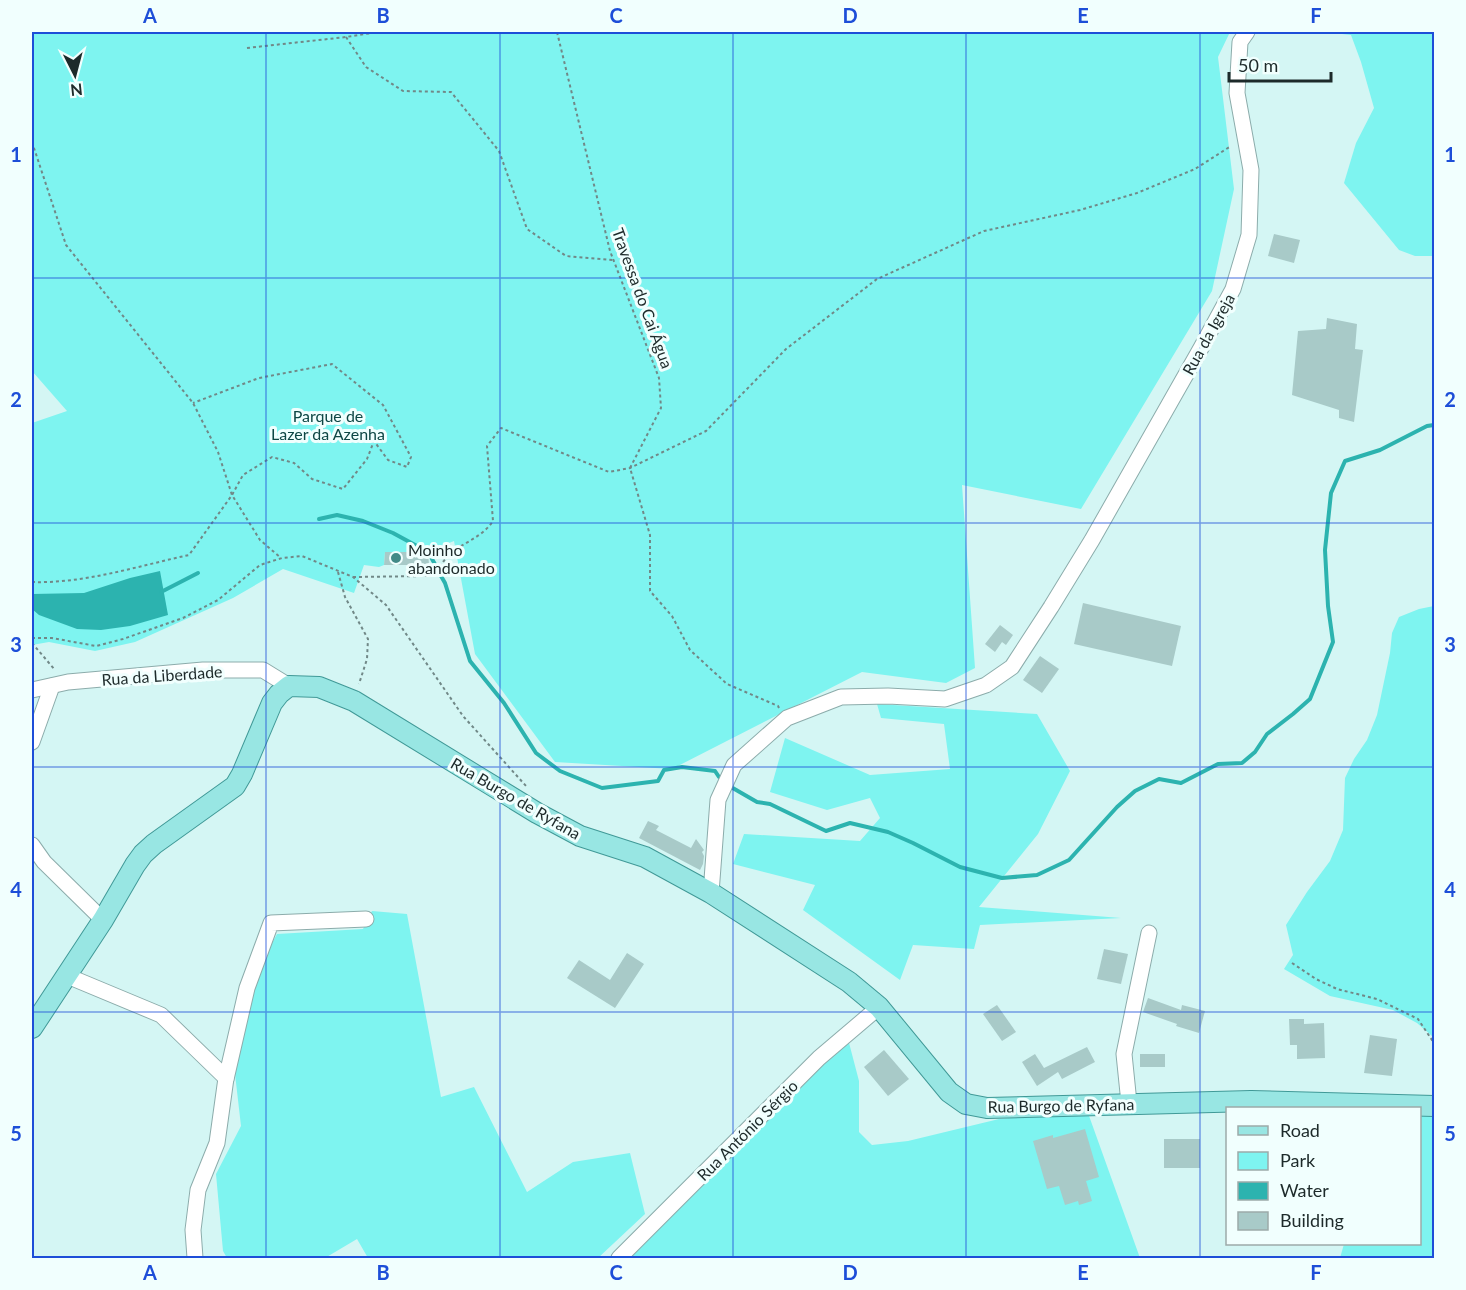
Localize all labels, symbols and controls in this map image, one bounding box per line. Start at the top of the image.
text: A [142,3,157,27]
text: B [376,3,390,27]
text: C [609,3,623,27]
text: D [842,3,858,27]
text: E [1077,3,1089,27]
text: F [1310,3,1322,27]
north arrow [45,45,105,105]
scale bar [1229,45,1331,83]
text: 50 m [1238,54,1278,76]
text: N [69,80,84,101]
text: 1 [10,142,22,166]
text: 1 [1444,142,1456,166]
street label: Travessa do Cai Água [609,225,677,371]
street label: Rua da Igreja [1178,290,1238,378]
text: 2 [10,387,22,411]
text: 2 [1444,387,1456,411]
park label: Parque de Lazer da Azenha [271,406,385,443]
place label: Moinho abandonado [408,540,495,577]
marker: Moinho abandonado [389,551,403,565]
text: 3 [10,632,22,656]
text: 3 [1444,632,1456,656]
street label: Rua da Liberdade [101,661,223,689]
street label: Rua Burgo de Ryfana [448,753,584,843]
text: 4 [10,877,22,901]
text: 4 [1444,877,1456,901]
street label: Rua António Sérgio [693,1076,801,1184]
street label: Rua Burgo de Ryfana [988,1094,1134,1116]
legend [1226,1107,1421,1245]
text: Road [1280,1119,1320,1141]
text: 5 [10,1121,22,1145]
text: 5 [1444,1121,1456,1145]
text: Park [1280,1149,1316,1171]
text: Water [1280,1179,1329,1201]
text: Building [1280,1209,1344,1231]
text: A [142,1260,157,1284]
text: B [376,1260,390,1284]
text: C [609,1260,623,1284]
text: D [842,1260,858,1284]
text: E [1077,1260,1089,1284]
text: F [1310,1260,1322,1284]

